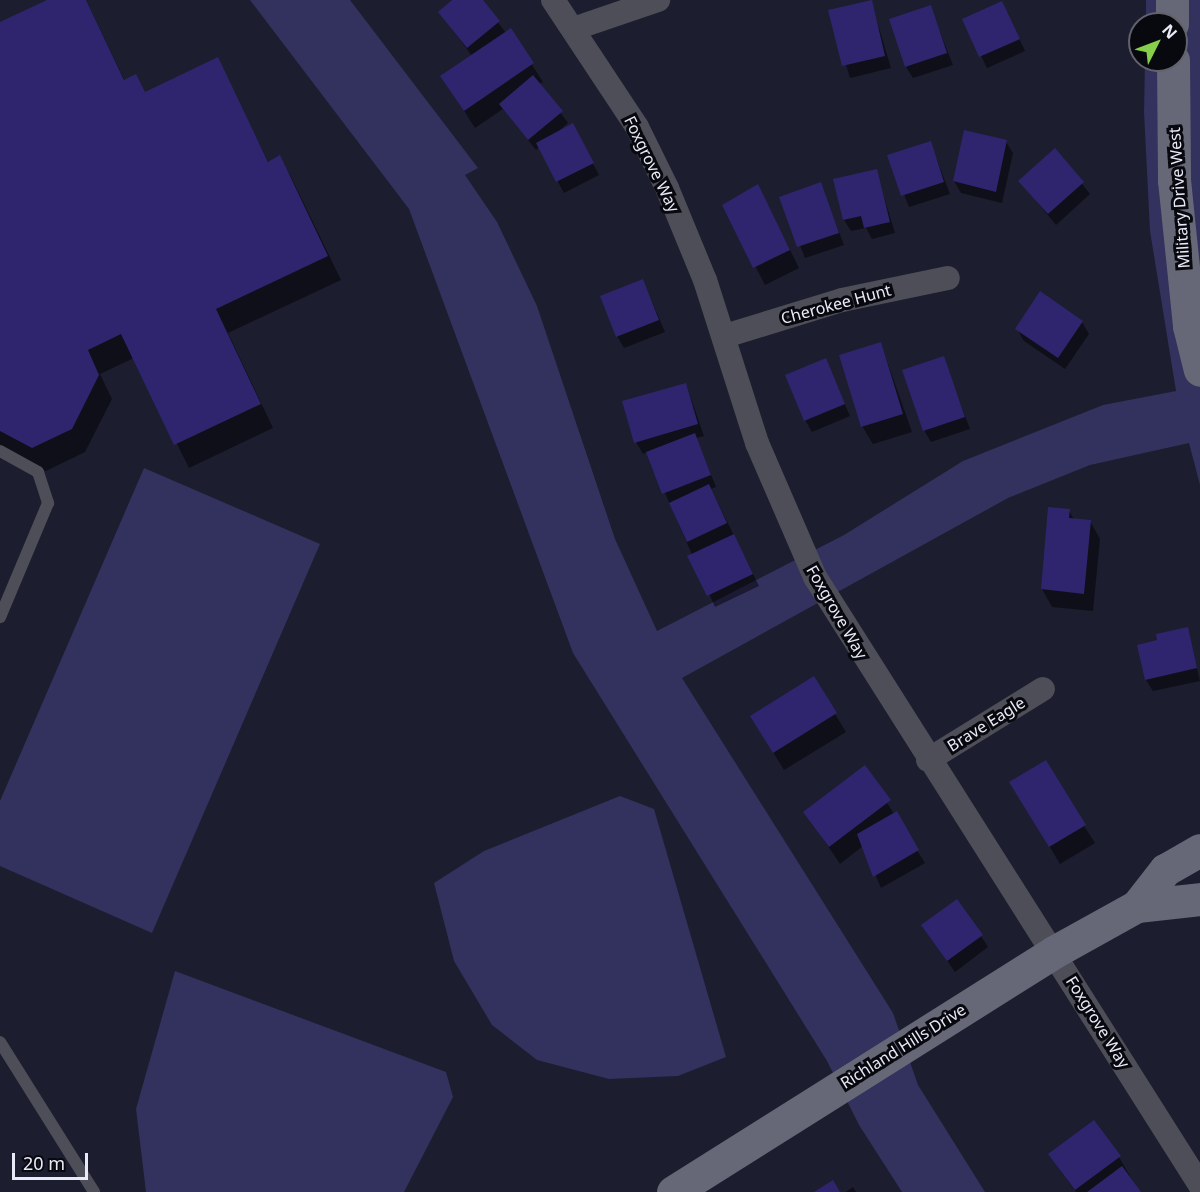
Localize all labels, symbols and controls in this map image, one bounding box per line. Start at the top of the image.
north arrow [1128,12,1188,72]
text: N [1157,19,1182,43]
street label: Foxgrove Way [620,113,684,215]
street label: Military Drive West [1164,127,1194,269]
street label: Cherokee Hunt [779,280,893,328]
street label: Foxgrove Way [803,562,871,662]
street label: Brave Eagle [944,693,1028,755]
street label: Foxgrove Way [1062,973,1134,1071]
street label: Richland Hills Drive [837,1000,969,1092]
scale bar [15,1141,92,1179]
text: 20 m [23,1151,65,1175]

